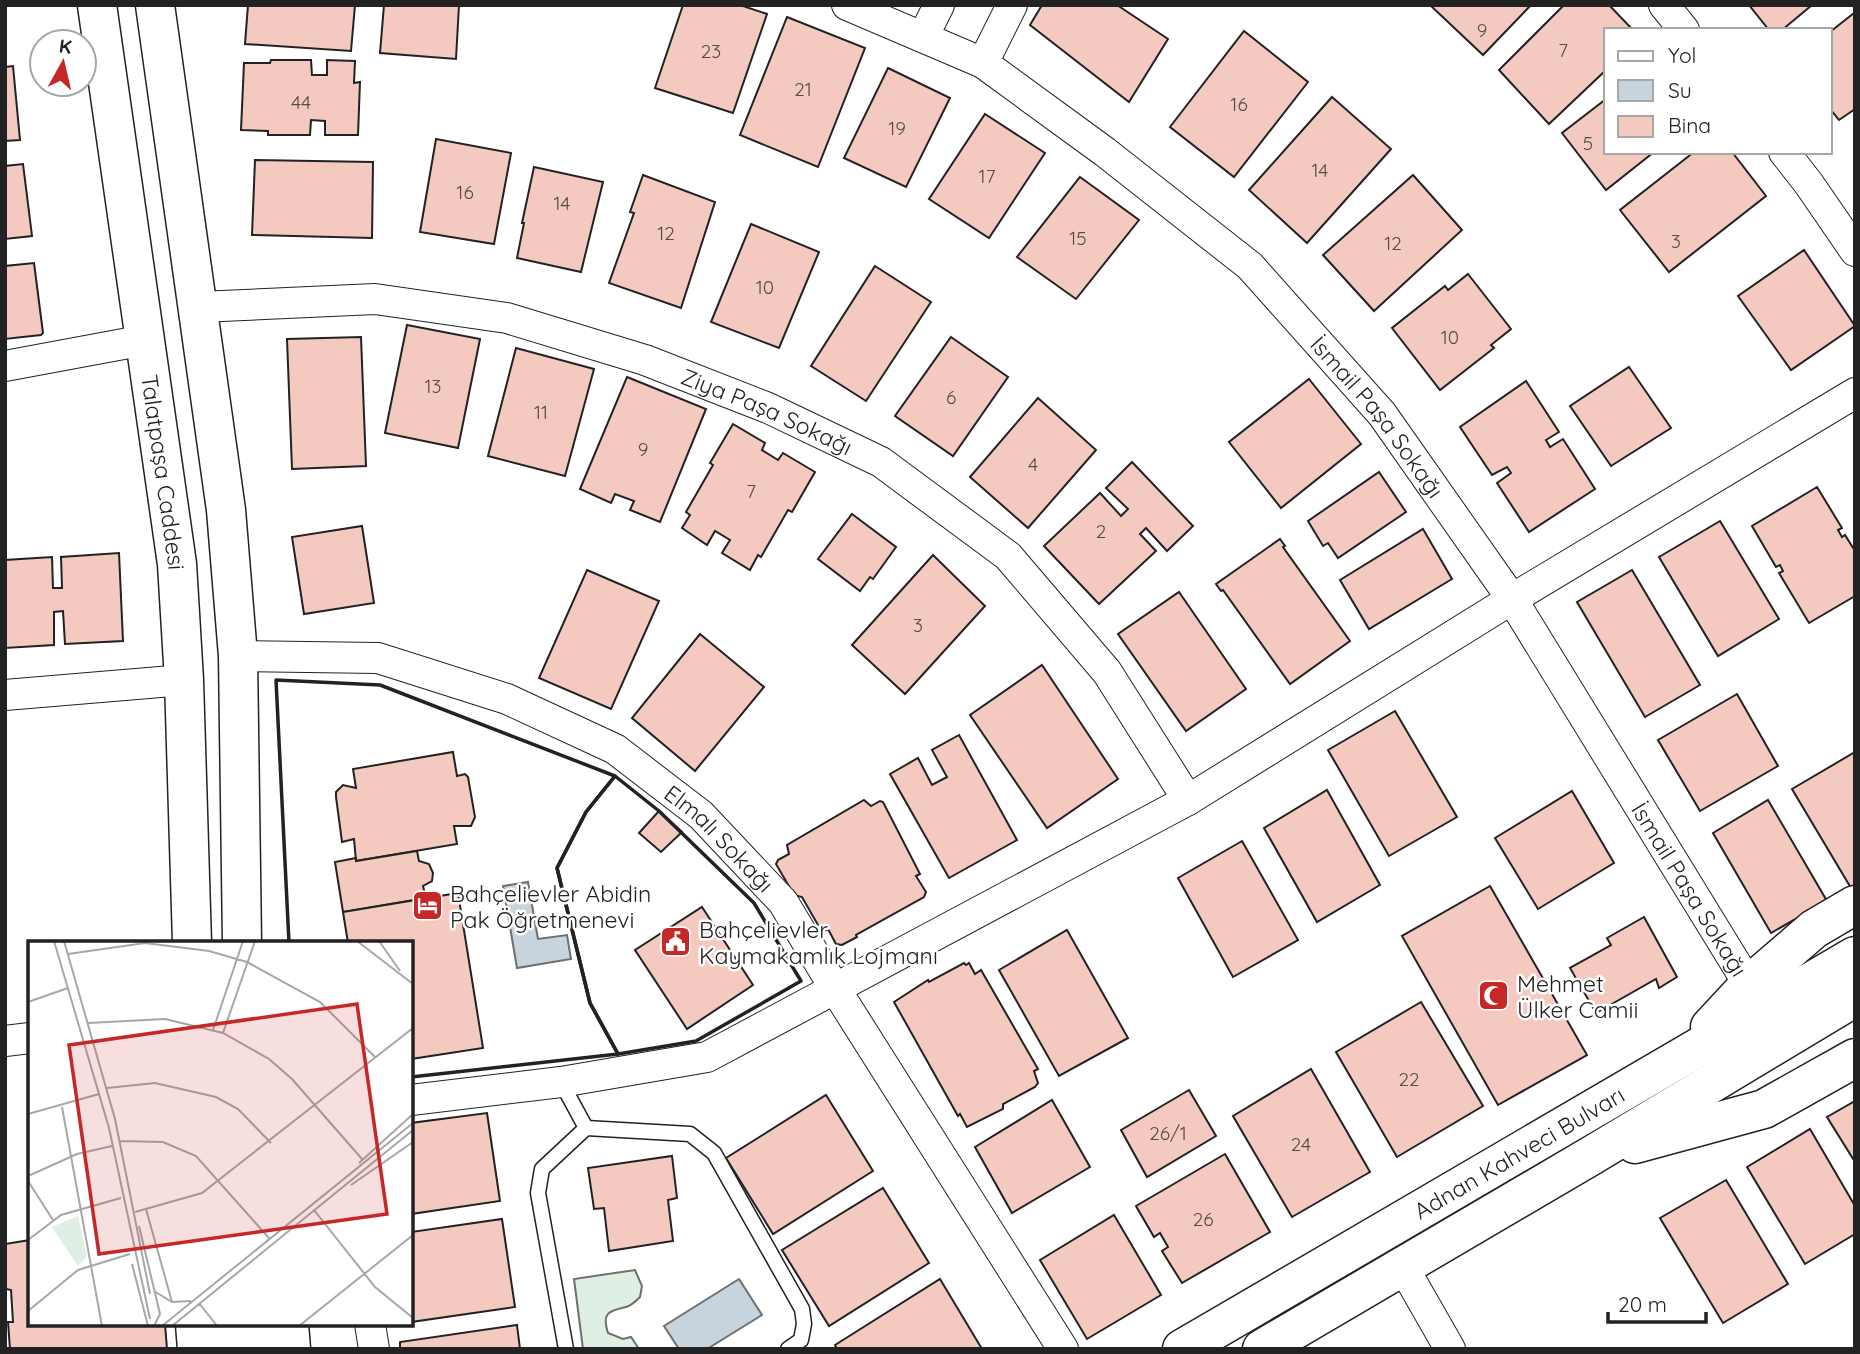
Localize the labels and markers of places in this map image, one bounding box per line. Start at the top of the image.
place label: Bahçelievler Abidin Pak Öğretmenevi [450,879,651,934]
hotel icon: Bahçelievler Abidin Pak Öğretmenevi [410,889,444,923]
place label: Bahçelievler Kaymakamlık Lojmanı [699,915,938,970]
public building icon: Bahçelievler Kaymakamlık Lojmanı [659,925,693,959]
place label: Mehmet Ülker Camii [1517,969,1638,1024]
mosque icon: Mehmet Ülker Camii [1477,979,1511,1013]

